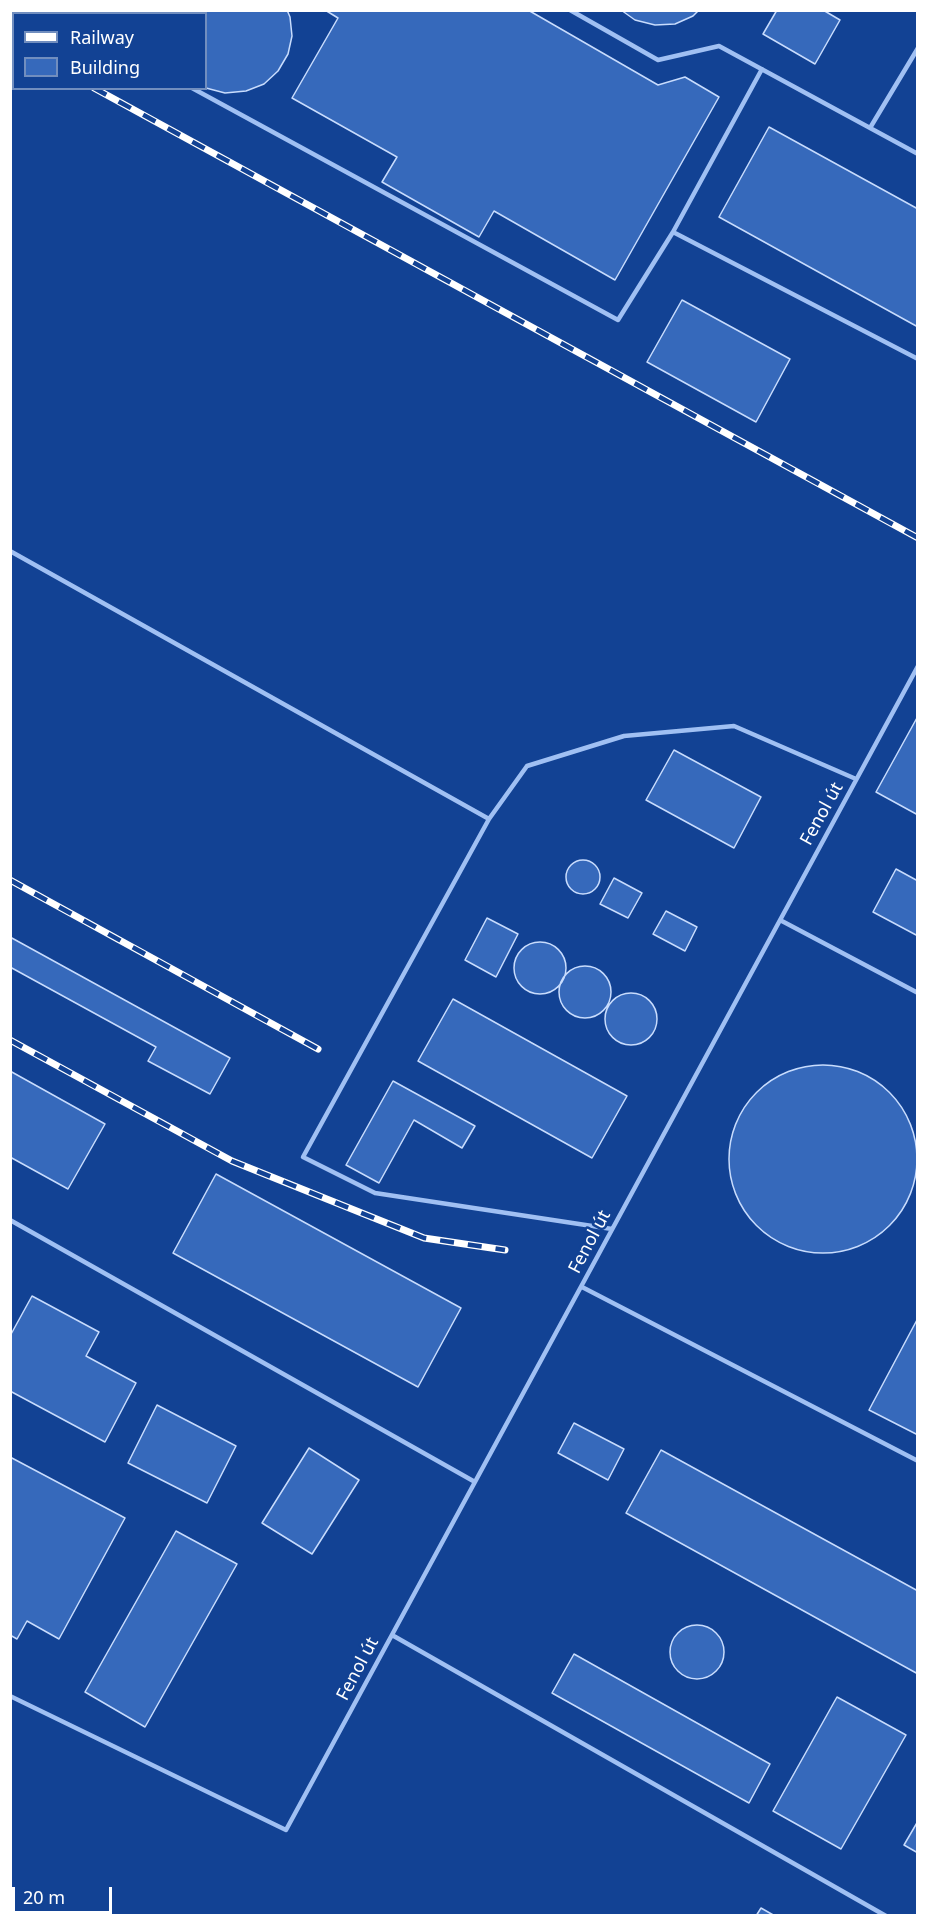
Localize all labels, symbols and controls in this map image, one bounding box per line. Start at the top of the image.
legend [12,12,207,90]
text: Railway [70,25,134,49]
text: Building [70,55,140,79]
street label: Fenol út [796,779,848,849]
street label: Fenol út [564,1207,616,1277]
street label: Fenol út [332,1634,384,1704]
scale bar [15,1875,116,1913]
text: 20 m [23,1885,65,1909]

